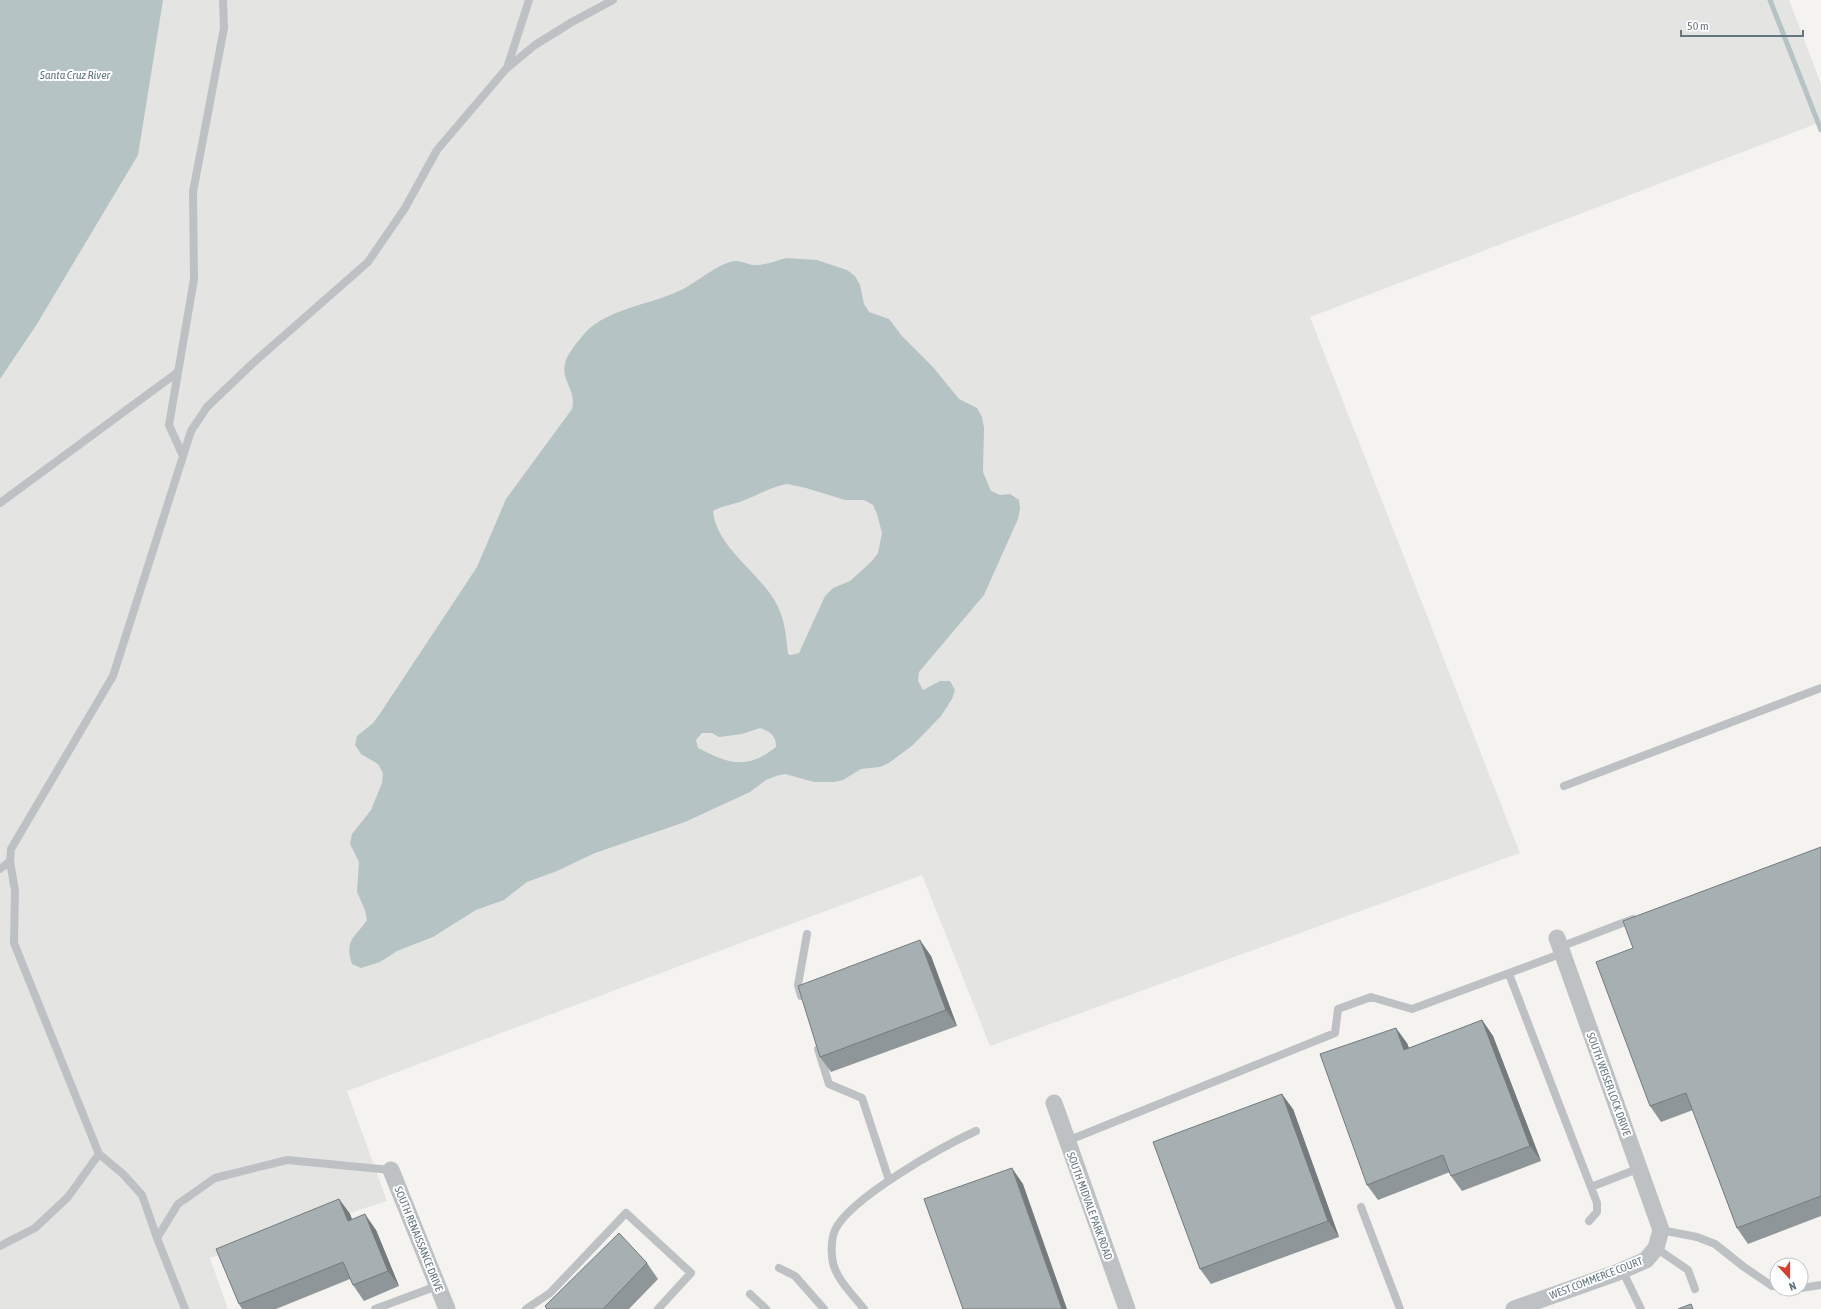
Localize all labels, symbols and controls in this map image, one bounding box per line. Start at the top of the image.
scale bar [1681,12,1803,38]
text: 50 m [1687,19,1709,33]
water label: Santa Cruz River [39,68,111,82]
street label: SOUTH WEISER LOCK DRIVE [1585,1031,1633,1138]
street label: SOUTH MIDVALE PARK ROAD [1065,1151,1115,1261]
street label: SOUTH RENAISSANCE DRIVE [392,1185,446,1293]
street label: WEST COMMERCE COURT [1548,1255,1644,1301]
north arrow [1769,1257,1809,1297]
text: N [1787,1280,1798,1293]

